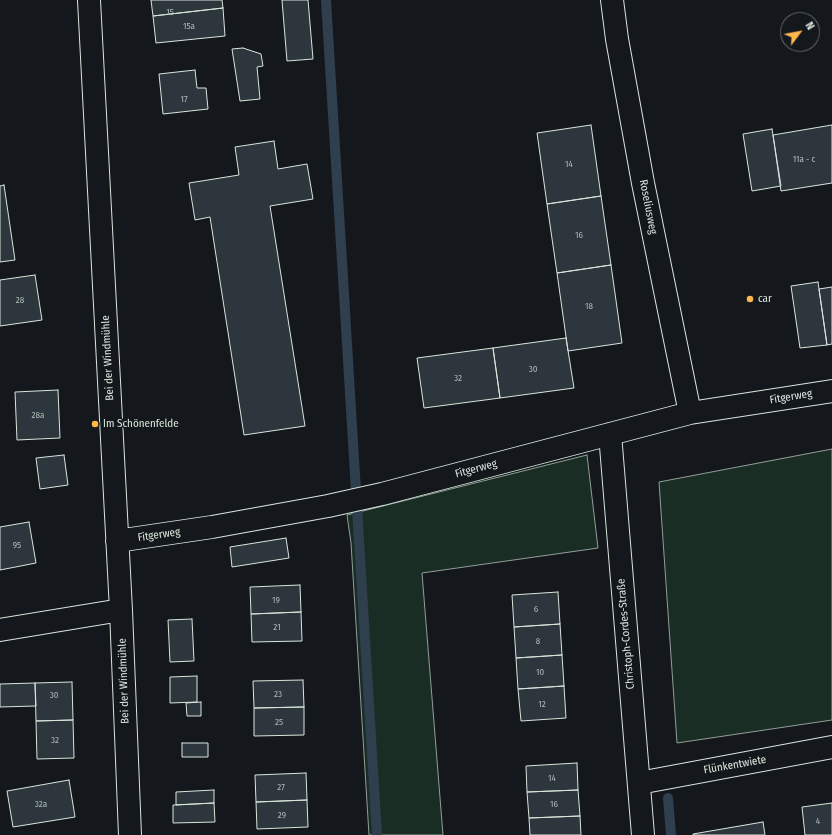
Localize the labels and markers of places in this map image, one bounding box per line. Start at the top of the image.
place label: car [758,292,772,306]
marker: car [745,294,755,304]
place label: Im Schönenfelde [103,417,179,431]
marker: Im Schönenfelde [90,419,100,429]

